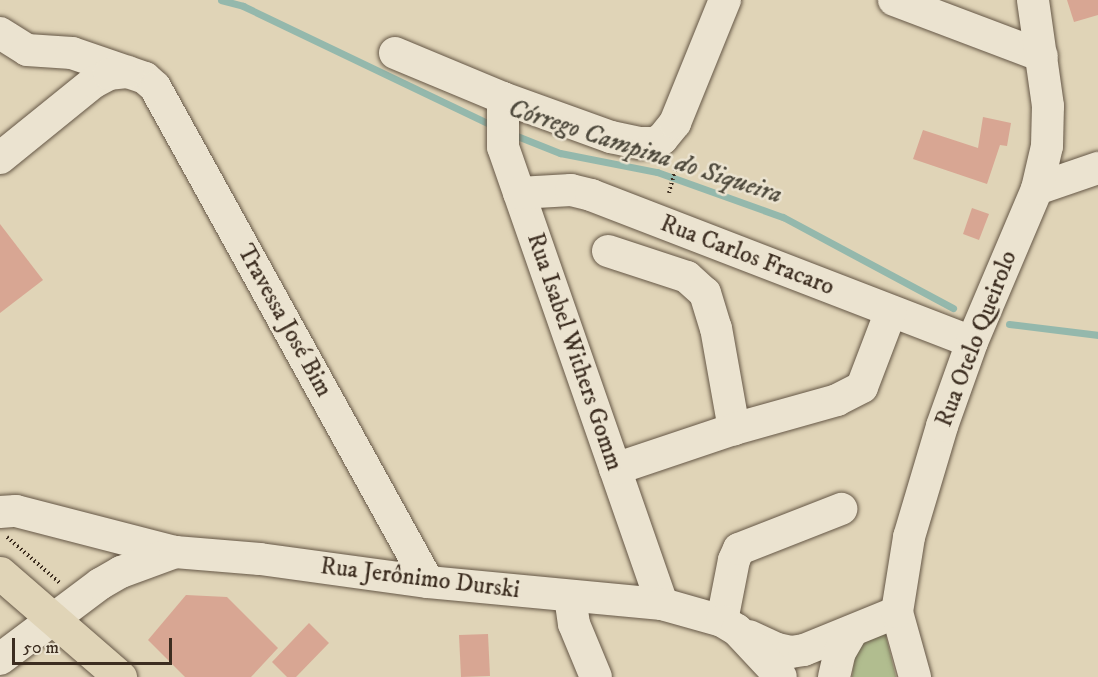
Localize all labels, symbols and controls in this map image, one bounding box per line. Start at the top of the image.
water label: Córrego Campina do Siqueira [504,93,786,211]
street label: Rua Carlos Fracaro [656,210,838,302]
street label: Rua Isabel Withers Gomm [520,229,628,475]
street label: Travessa José Bim [230,240,338,402]
street label: Rua Otelo Queirolo [930,247,1024,431]
street label: Rua Jerônimo Durski [319,552,521,606]
scale bar [15,626,176,664]
text: 50 m [23,637,59,659]

